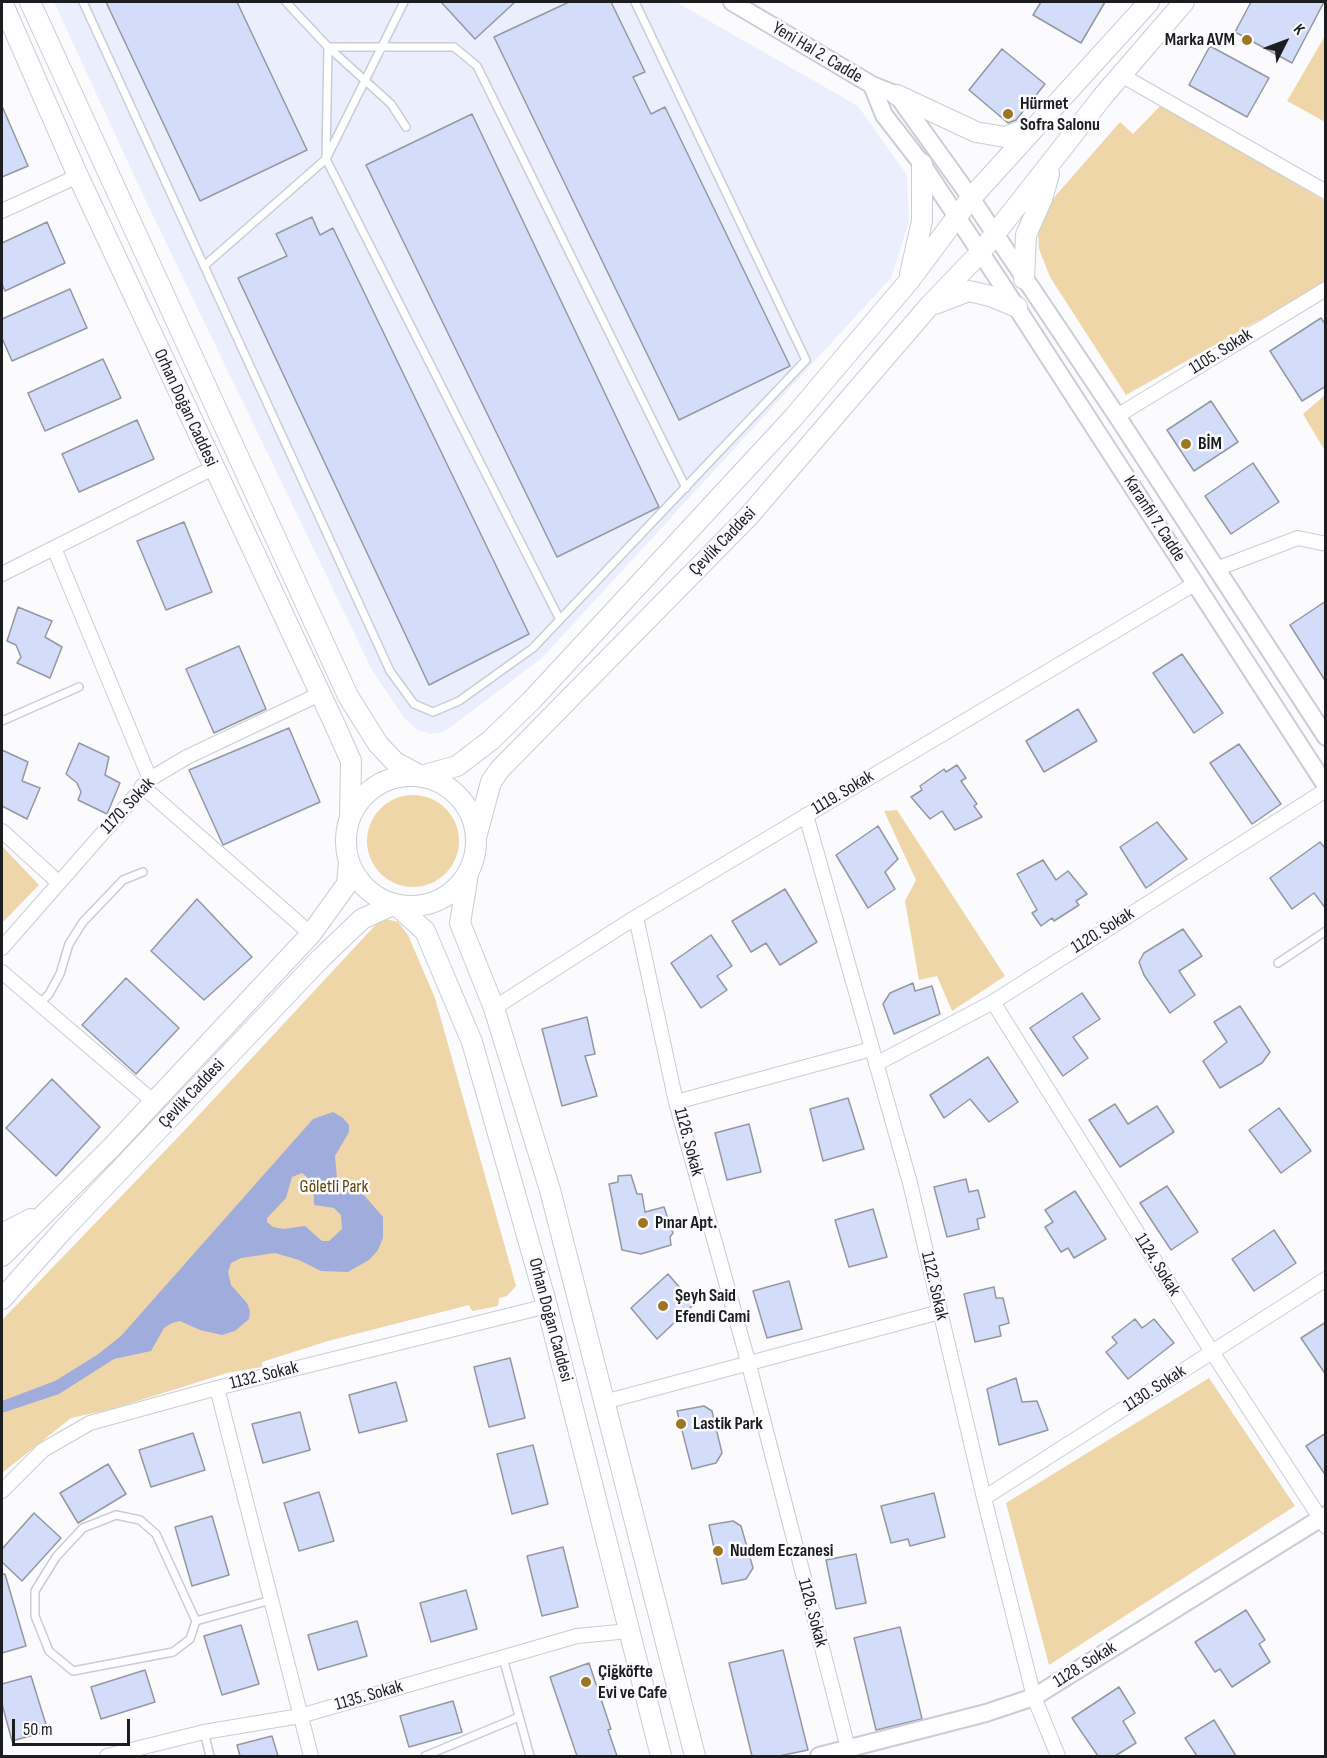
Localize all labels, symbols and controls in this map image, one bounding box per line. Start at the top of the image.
north arrow [1255,12,1315,72]
street label: Yeni Hal 2. Cadde [768,18,866,88]
text: K [1289,20,1308,39]
place label: Marka AVM [1165,29,1235,51]
marker: Marka AVM [1240,33,1254,47]
place label: Hürmet Sofra Salonu [1020,93,1100,136]
marker: Hürmet Sofra Salonu [1001,107,1015,121]
street label: 1105. Sokak [1186,324,1256,380]
street label: Orhan Doğan Caddesi [148,346,222,470]
place label: BİM [1198,433,1222,455]
marker: BİM [1179,437,1193,451]
street label: Karanfil 7. Cadde [1118,472,1190,566]
street label: Çevlik Caddesi [685,503,761,581]
street label: 1119. Sokak [808,766,878,820]
street label: 1170. Sokak [96,773,160,839]
street label: 1120. Sokak [1068,903,1138,959]
street label: Çevlik Caddesi [154,1055,230,1133]
street label: 1126. Sokak [669,1105,707,1179]
park label: Göletli Park [300,1176,368,1198]
place label: Pınar Apt. [655,1212,717,1234]
marker: Pınar Apt. [636,1216,650,1230]
street label: 1124. Sokak [1129,1230,1185,1300]
street label: 1122. Sokak [916,1250,952,1322]
street label: Orhan Doğan Caddesi [523,1256,577,1384]
place label: Şeyh Said Efendi Cami [675,1285,750,1328]
marker: Şeyh Said Efendi Cami [656,1299,670,1313]
street label: 1132. Sokak [228,1357,300,1395]
street label: 1130. Sokak [1120,1361,1190,1417]
place label: Lastik Park [693,1413,763,1435]
marker: Lastik Park [674,1417,688,1431]
place label: Nudem Eczanesi [730,1540,833,1562]
marker: Nudem Eczanesi [711,1544,725,1558]
street label: 1126. Sokak [793,1576,831,1650]
street label: 1128. Sokak [1050,1637,1120,1693]
place label: Çiğköfte Evi ve Cafe [598,1661,667,1704]
marker: Çiğköfte Evi ve Cafe [579,1675,593,1689]
street label: 1135. Sokak [333,1676,405,1716]
scale bar [15,1707,134,1745]
text: 50 m [23,1719,53,1740]

